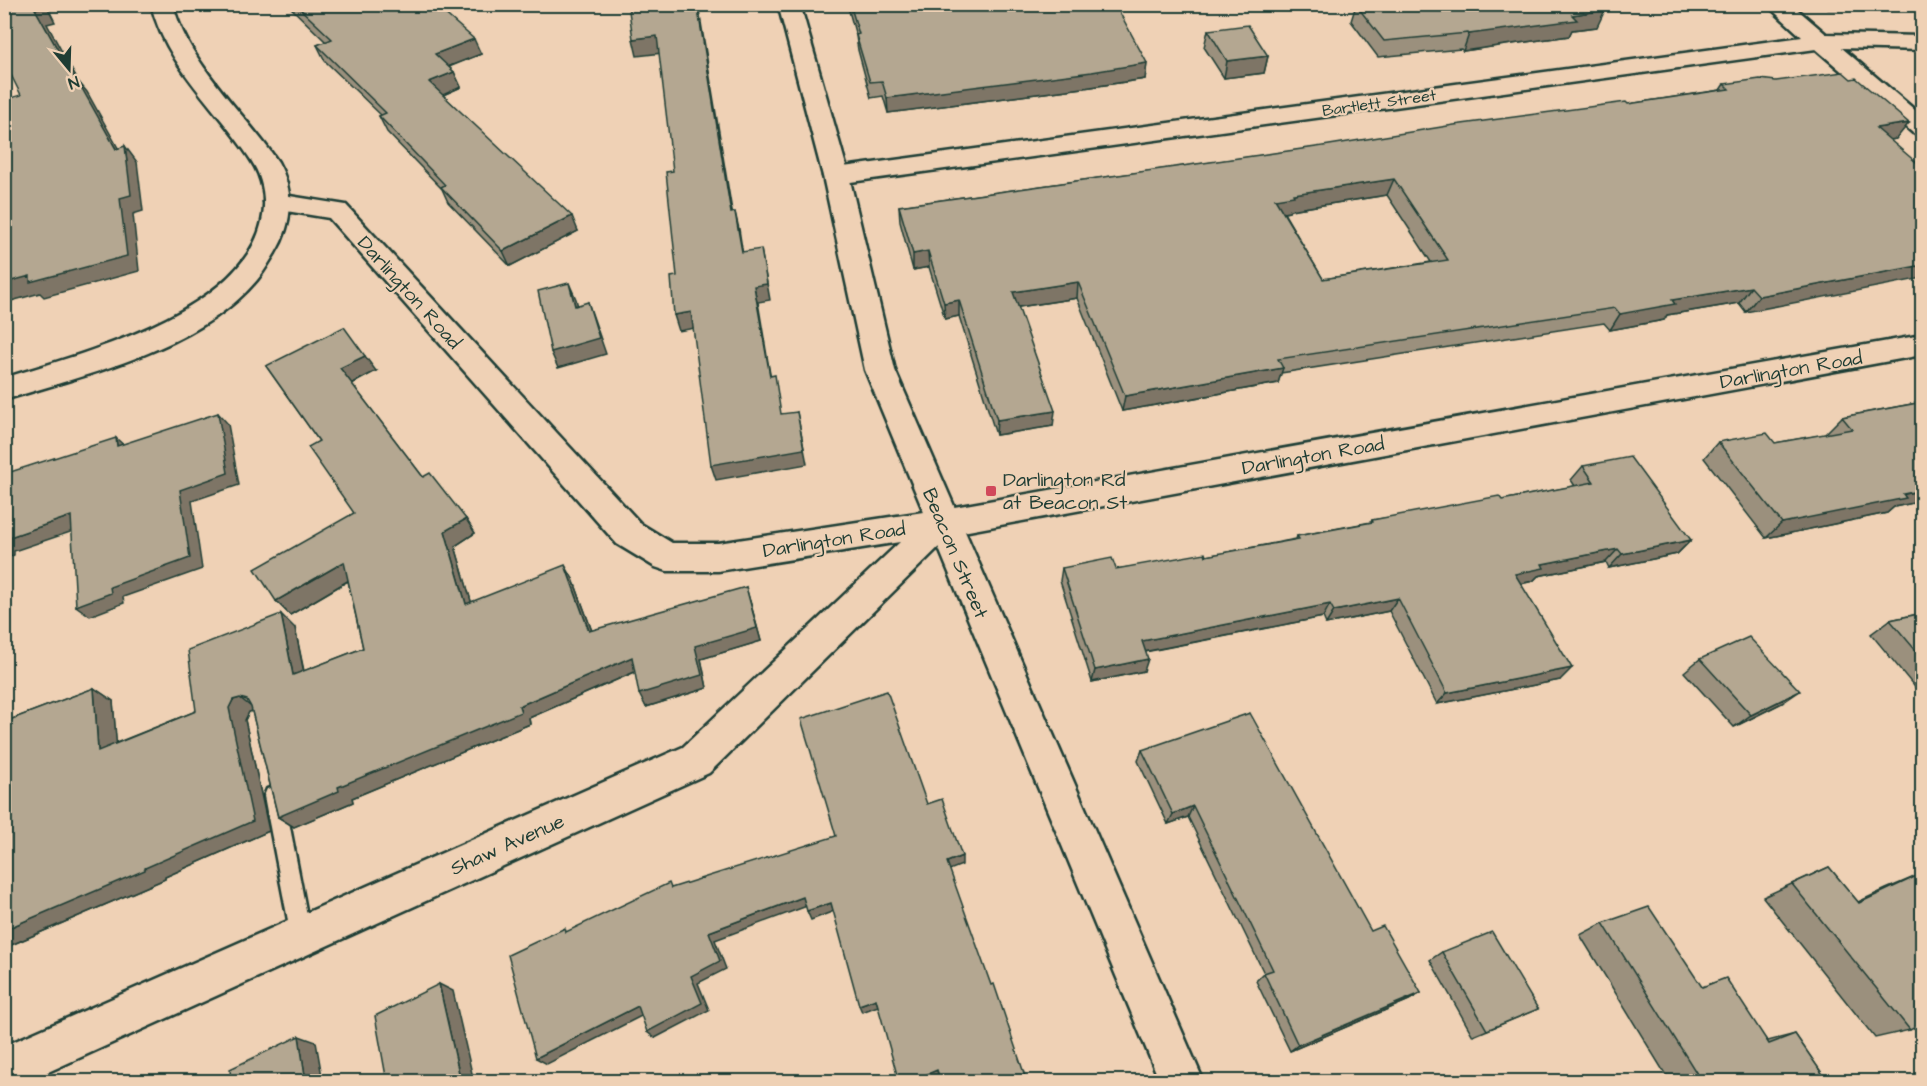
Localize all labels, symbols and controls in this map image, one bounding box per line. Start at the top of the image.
north arrow [39,39,99,99]
text: N [65,70,82,94]
street label: Bartlett Street [1321,84,1438,122]
street label: Darlington Road [350,230,468,356]
street label: Darlington Road [1718,344,1865,397]
street label: Darlington Road [1240,430,1387,483]
place label: Darlington Rd at Beacon St [1003,466,1127,517]
street label: Beacon Street [915,484,995,623]
marker: Darlington Rd at Beacon St [984,484,998,498]
street label: Darlington Road [761,515,908,566]
street label: Shaw Avenue [446,807,569,883]

